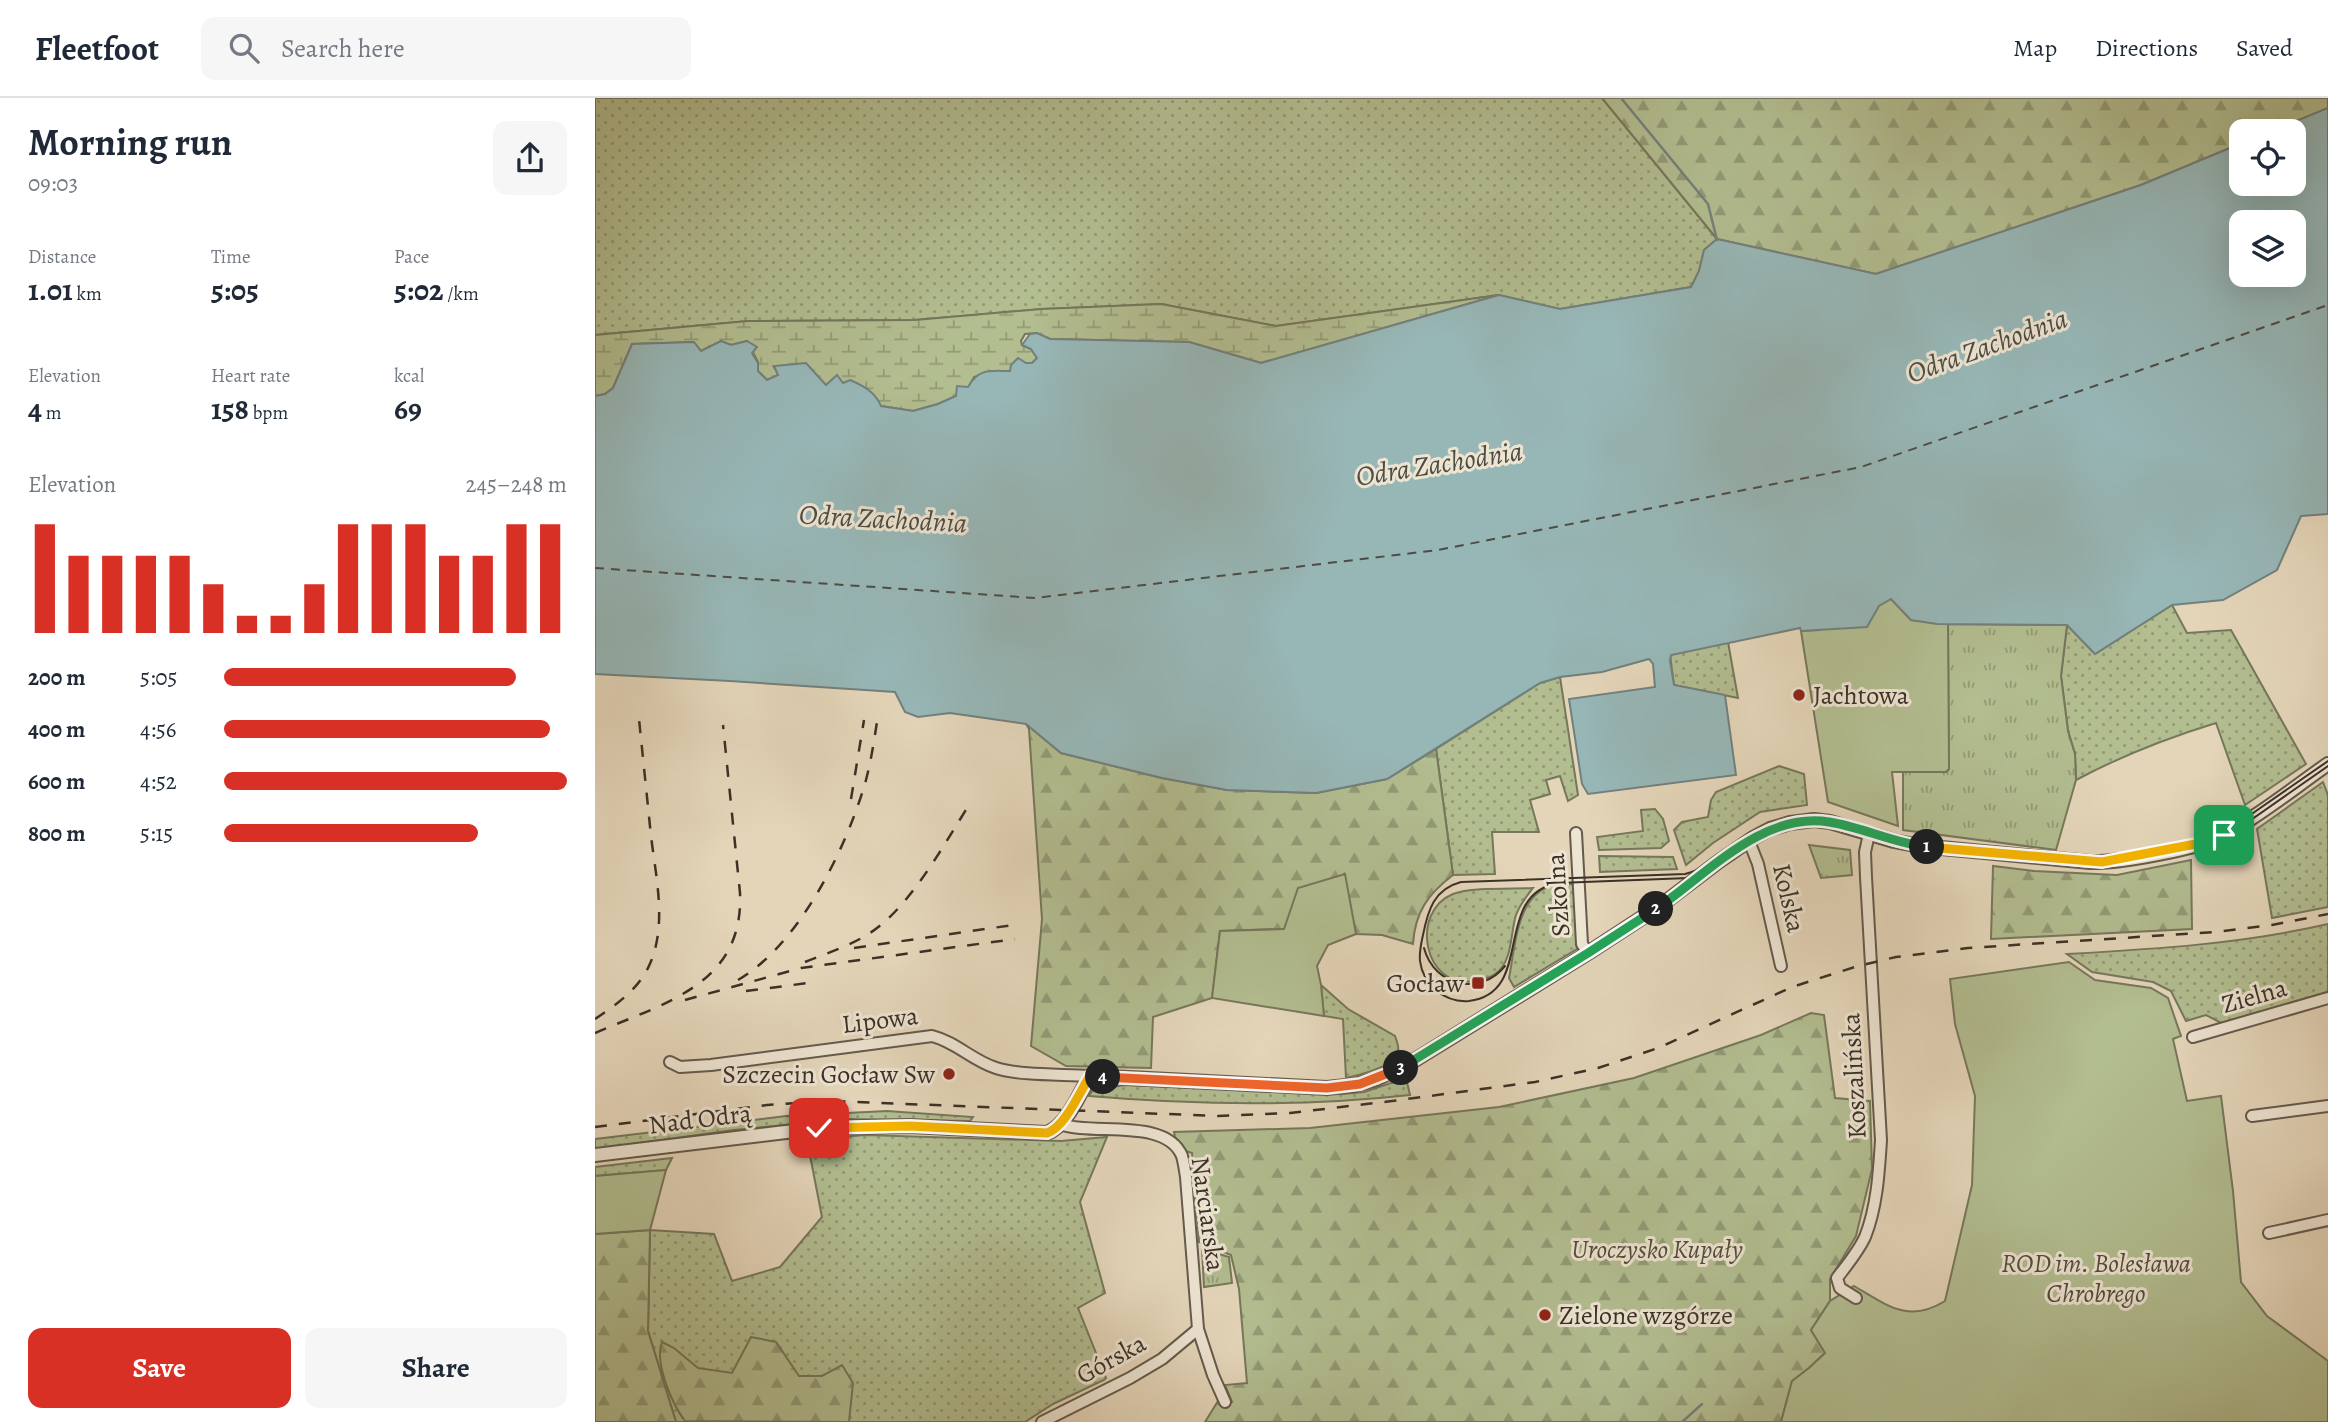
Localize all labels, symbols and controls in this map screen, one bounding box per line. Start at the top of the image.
search box [201,17,691,80]
text: Fleetfoot [35,26,159,71]
icon: search [225,29,263,67]
text: Search here [281,31,405,66]
text: Map [2013,32,2057,64]
text: Directions [2095,32,2198,64]
text: Saved [2236,32,2293,64]
text: Morning run [28,116,232,168]
map controls [2229,119,2306,287]
button: locate [2229,119,2306,196]
button: share [493,121,567,195]
text: 09:03 [28,168,78,199]
button: layers [2229,210,2306,287]
text: Distance [28,244,96,270]
text: Time [211,244,250,270]
text: Pace [394,244,429,270]
text: 1.01 [28,270,73,310]
text: 5:05 [211,270,259,310]
text: 5:02 [394,270,444,310]
text: km [73,281,102,307]
text: /km [444,281,479,307]
water label: Odra Zachodnia [1902,299,2073,393]
text: Elevation [28,363,101,389]
text: Heart rate [211,363,290,389]
text: kcal [394,363,424,389]
text: 4 [28,389,42,429]
text: 158 [211,389,249,429]
text: 69 [394,389,422,429]
text: m [42,400,62,426]
text: bpm [249,400,288,426]
water label: Odra Zachodnia [1353,432,1525,496]
text: Elevation [28,469,116,500]
text: 245–248 m [466,469,567,500]
water label: Odra Zachodnia [798,496,968,542]
text: 200 m [28,662,86,693]
text: 5:05 [140,662,178,693]
place label: Jachtowa [1813,678,1909,713]
marker: Jachtowa [1791,687,1807,703]
text: 400 m [28,714,85,745]
text: 4:56 [140,714,176,745]
text: 600 m [28,766,85,797]
text: 4:52 [140,766,177,797]
pin [2194,805,2254,865]
icon: arrive [2205,816,2243,854]
text: 800 m [28,818,85,849]
text: 5:15 [140,818,173,849]
pin: 1 [1909,830,1945,864]
text: 1 [1923,833,1930,859]
street label: Szkolna [1538,852,1578,938]
street label: Kolska [1764,860,1814,936]
pin: 2 [1639,892,1673,926]
text: 2 [1651,895,1660,921]
place label: Gocław [1386,966,1465,1001]
street label: Zielna [2217,970,2291,1022]
marker: Gocław [1470,975,1486,991]
street label: Lipowa [840,998,920,1042]
street label: Koszalińska [1833,1012,1875,1140]
pin: 3 [1383,1051,1419,1086]
text: 3 [1396,1054,1405,1080]
place label: Szczecin Gocław Sw [722,1057,936,1092]
pin: 4 [1085,1060,1121,1094]
text: 4 [1098,1063,1107,1089]
marker: Szczecin Gocław Sw [941,1066,957,1082]
street label: Nad Odrą [647,1095,754,1143]
pin [789,1098,849,1158]
icon: check [800,1109,838,1147]
street label: Narciarska [1183,1154,1233,1274]
park label: Uroczysko Kupały [1571,1232,1743,1267]
park label: ROD im. Bolesława Chrobrego [2001,1246,2191,1311]
place label: Zielone wzgórze [1559,1298,1733,1333]
marker: Zielone wzgórze [1537,1307,1553,1323]
street label: Górska [1070,1326,1152,1392]
button: Save [28,1328,291,1408]
button: Share [305,1328,567,1408]

